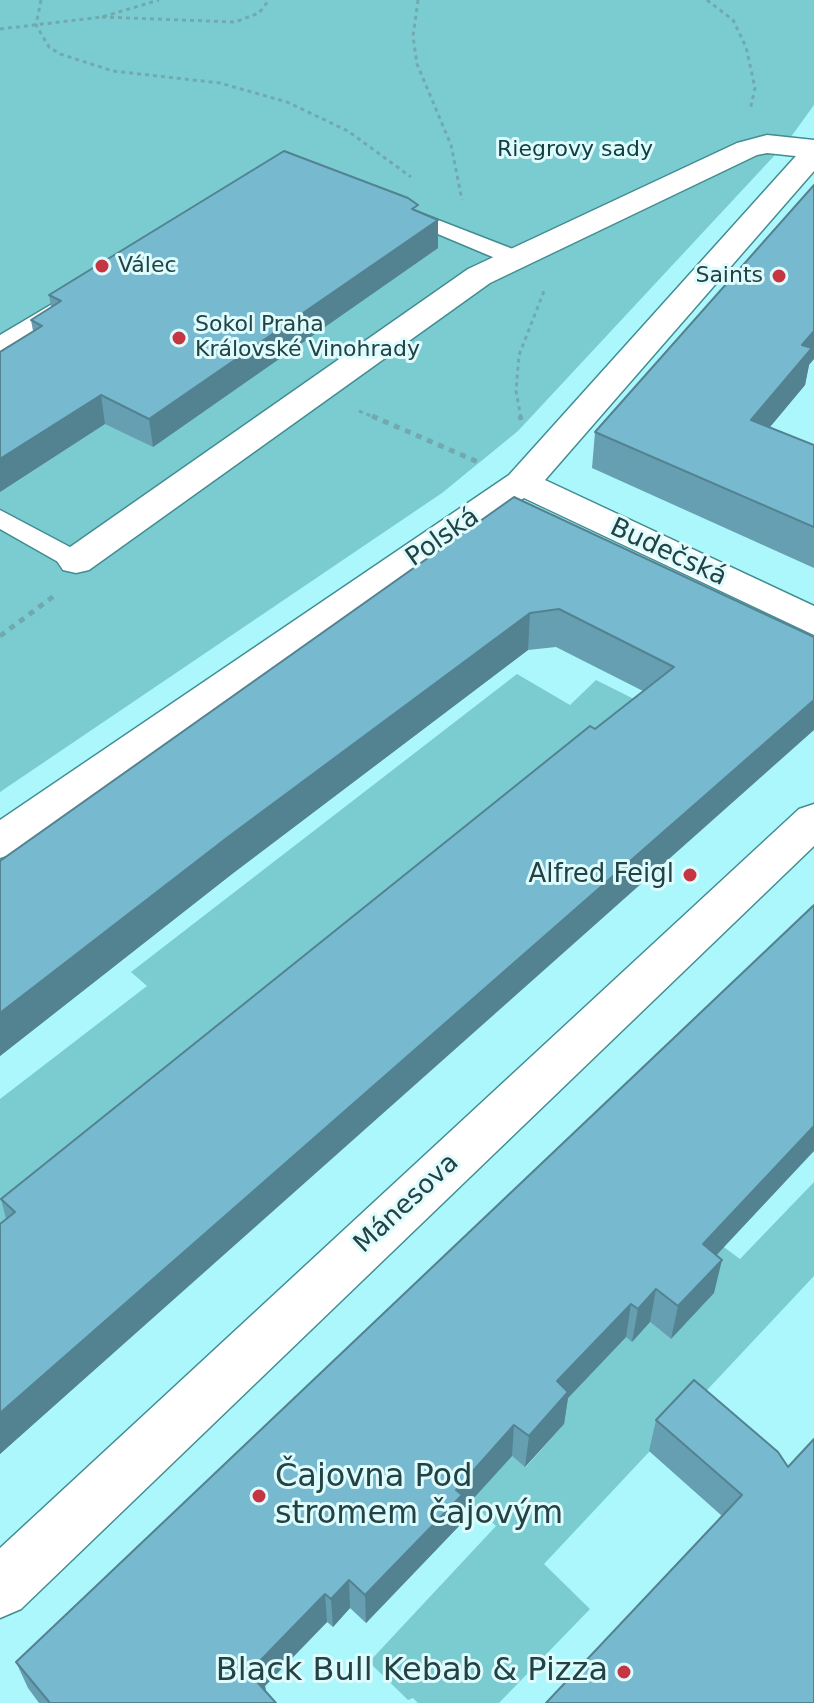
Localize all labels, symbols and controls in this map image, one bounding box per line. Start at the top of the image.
park label: Riegrovy sady [497,137,653,163]
place label: Válec [118,253,177,279]
marker: Válec [93,257,111,275]
place label: Saints [695,263,763,289]
marker: Saints [770,267,788,285]
place label: Sokol Praha Královské Vinohrady [195,312,420,364]
marker: Sokol Praha Královské Vinohrady [170,329,188,347]
street label: Polská [400,502,486,574]
street label: Budečská [605,512,731,594]
place label: Alfred Feigl [528,859,674,891]
marker: Alfred Feigl [681,866,699,884]
street label: Mánesova [348,1148,466,1260]
place label: Čajovna Pod stromem čajovým [275,1459,563,1534]
marker: Čajovna Pod stromem čajovým [250,1487,268,1505]
place label: Black Bull Kebab & Pizza [216,1653,608,1691]
marker: Black Bull Kebab & Pizza [615,1663,633,1681]

